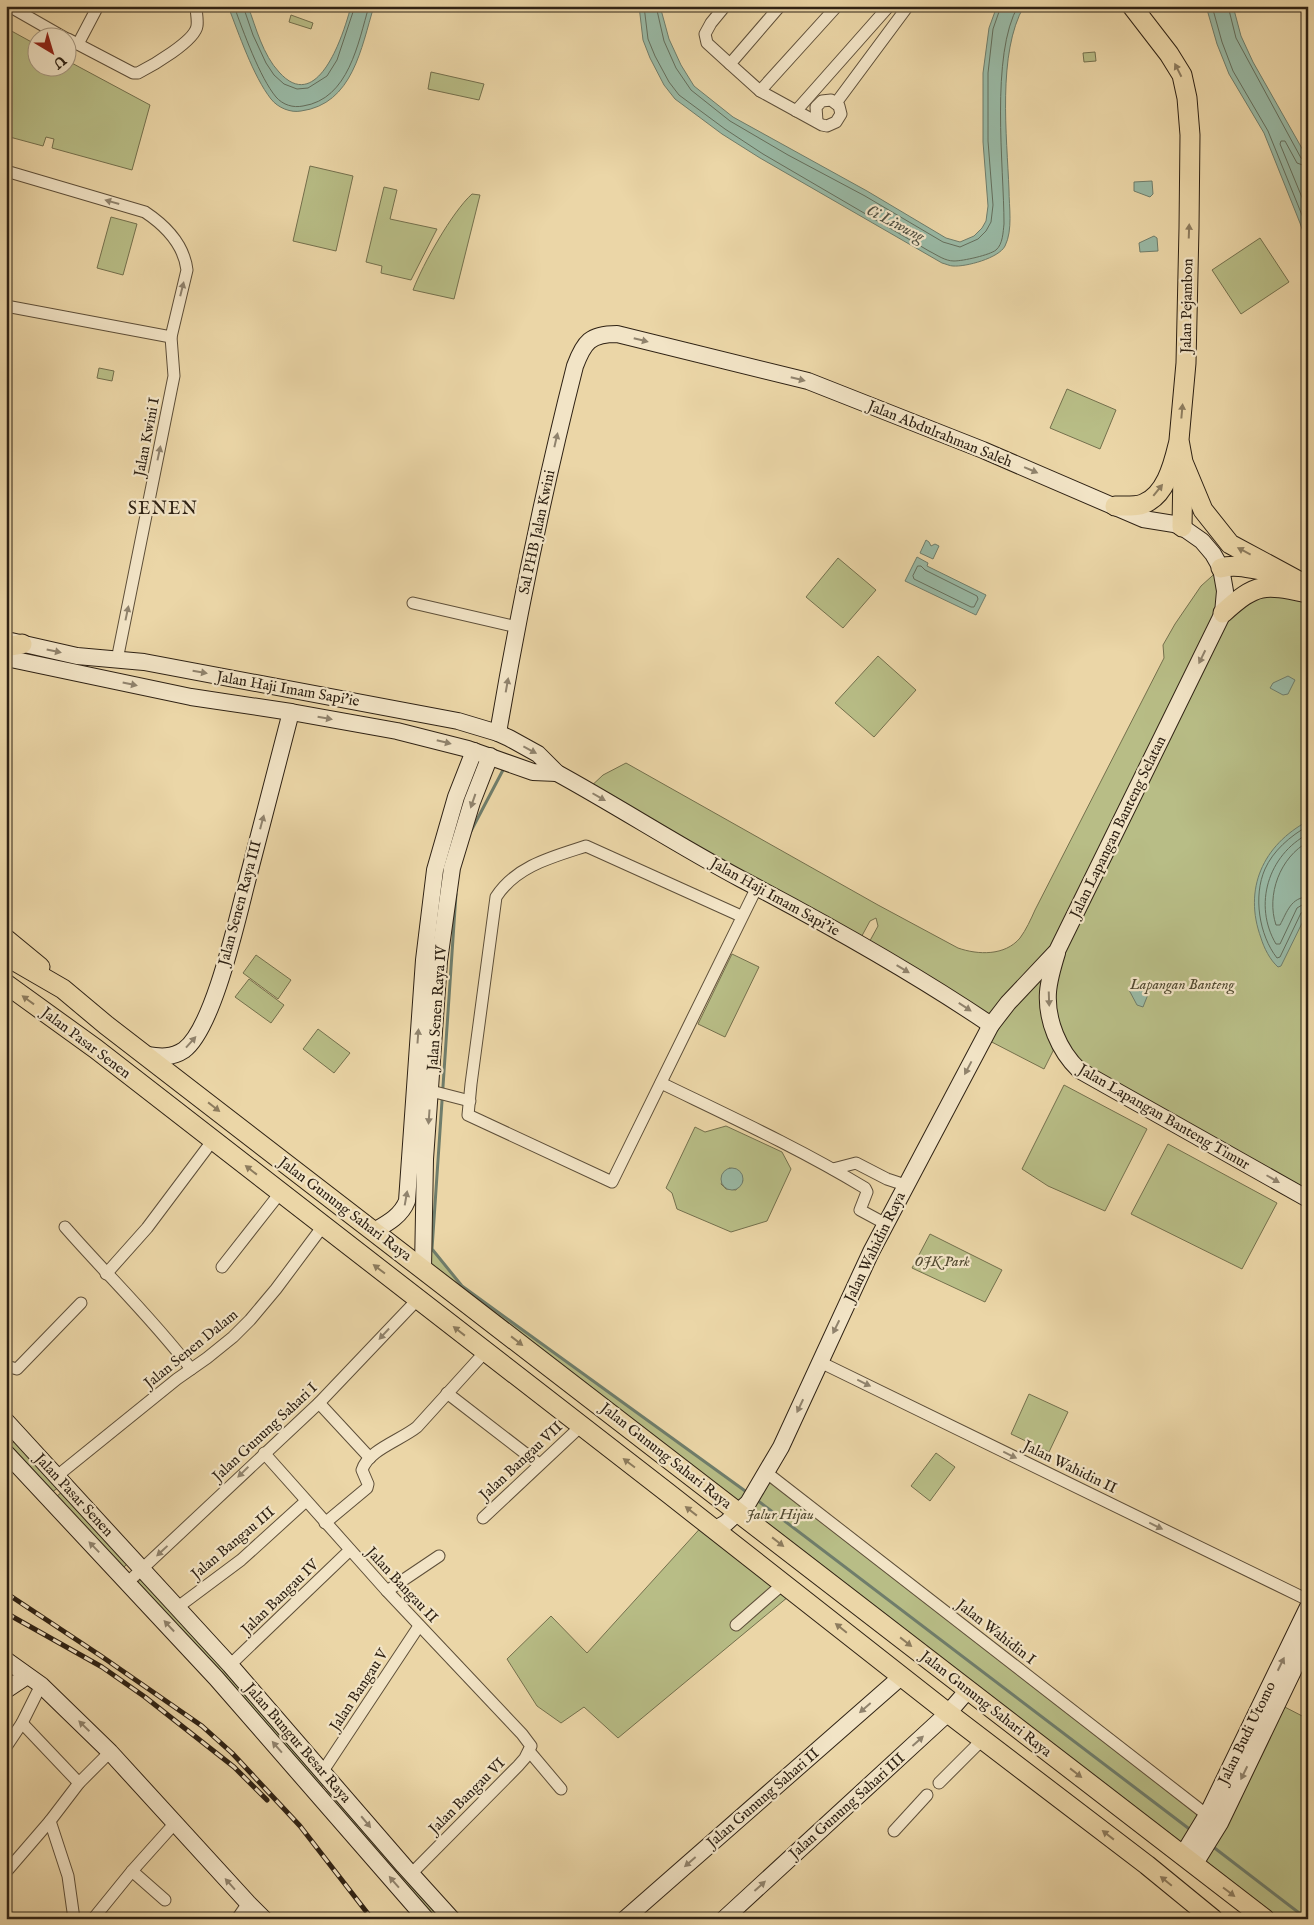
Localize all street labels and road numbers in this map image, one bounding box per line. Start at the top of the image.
street label: Jalan Pejambon [1177,258,1197,356]
street label: Jalan Kwini I [130,395,164,480]
street label: Jalan Abdulrahman Saleh [863,396,1015,472]
street label: Sal PHB Jalan Kwini [515,468,559,596]
street label: Jalan Haji Imam Sapi'ie [213,667,361,711]
street label: Jalan Lapangan Banteng Selatan [1065,733,1170,923]
street label: Jalan Senen Raya III [214,838,266,970]
street label: Jalan Haji Imam Sapi'ie [705,853,843,940]
street label: Jalan Senen Raya IV [423,943,451,1073]
street label: Jalan Pasar Senen [36,1002,134,1083]
street label: Jalan Lapangan Banteng Timur [1073,1059,1254,1174]
street label: Jalan Gunung Sahari Raya [273,1152,416,1266]
street label: Jalan Wahidin Raya [839,1188,910,1307]
street label: Jalan Senen Dalam [139,1305,242,1394]
street label: Jalan Gunung Sahari I [207,1378,322,1487]
street label: Jalan Gunung Sahari Raya [595,1398,736,1514]
street label: Jalan Bangau VII [474,1417,567,1506]
street label: Jalan Wahidin II [1018,1435,1121,1498]
street label: Jalan Pasar Senen [29,1448,117,1541]
street label: Jalan Bangau III [186,1502,279,1585]
street label: Jalan Bangau II [361,1542,442,1627]
street label: Jalan Bangau IV [236,1554,324,1640]
street label: Jalan Wahidin I [951,1594,1040,1669]
street label: Jalan Bangau V [324,1644,393,1736]
street label: Jalan Gunung Sahari Raya [915,1646,1056,1762]
street label: Jalan Bungur Besar Raya [239,1677,356,1807]
street label: Jalan Budi Utomo [1213,1678,1280,1789]
street label: Jalan Gunung Sahari II [701,1744,824,1853]
street label: Jalan Gunung Sahari III [784,1749,909,1864]
street label: Jalan Bangau VI [423,1753,510,1840]

